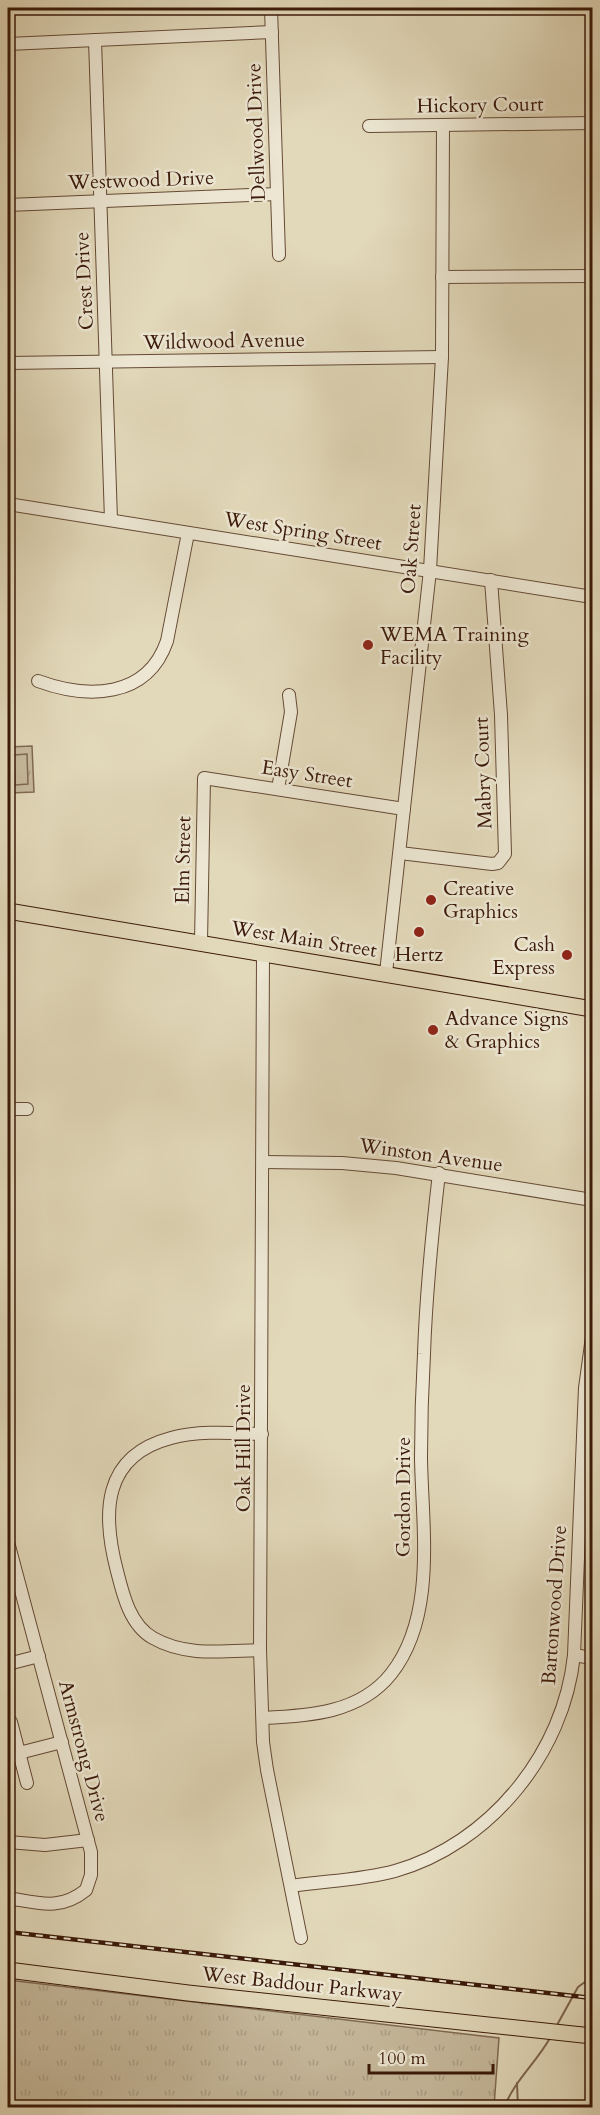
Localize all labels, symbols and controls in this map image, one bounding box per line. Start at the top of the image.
street label: Dellwood Drive [240,63,272,201]
street label: Hickory Court [416,90,544,120]
street label: Westwood Drive [66,164,215,196]
street label: Crest Drive [68,231,100,331]
street label: Wildwood Avenue [142,326,305,356]
street label: Oak Street [394,502,428,595]
street label: West Spring Street [221,505,384,557]
place label: WEMA Training Facility [379,621,529,671]
marker: WEMA Training Facility [361,638,375,652]
street label: Mabry Court [468,716,498,830]
street label: Easy Street [260,753,355,795]
street label: Elm Street [169,815,197,904]
place label: Creative Graphics [443,875,518,925]
marker: Creative Graphics [424,893,438,907]
street label: West Main Street [228,914,380,964]
marker: Hertz [412,925,426,939]
place label: Cash Express [492,931,555,981]
place label: Hertz [395,941,443,968]
marker: Cash Express [560,948,574,962]
place label: Advance Signs & Graphics [445,1005,569,1055]
marker: Advance Signs & Graphics [426,1023,440,1037]
street label: Winston Avenue [357,1131,504,1178]
street label: Oak Hill Drive [230,1384,257,1512]
street label: Gordon Drive [390,1437,417,1557]
street label: Bartonwood Drive [535,1524,573,1686]
street label: Armstrong Drive [52,1677,116,1825]
street label: West Baddour Parkway [200,1960,404,2008]
scale bar [369,2037,494,2075]
text: 100 m [378,2046,426,2071]

